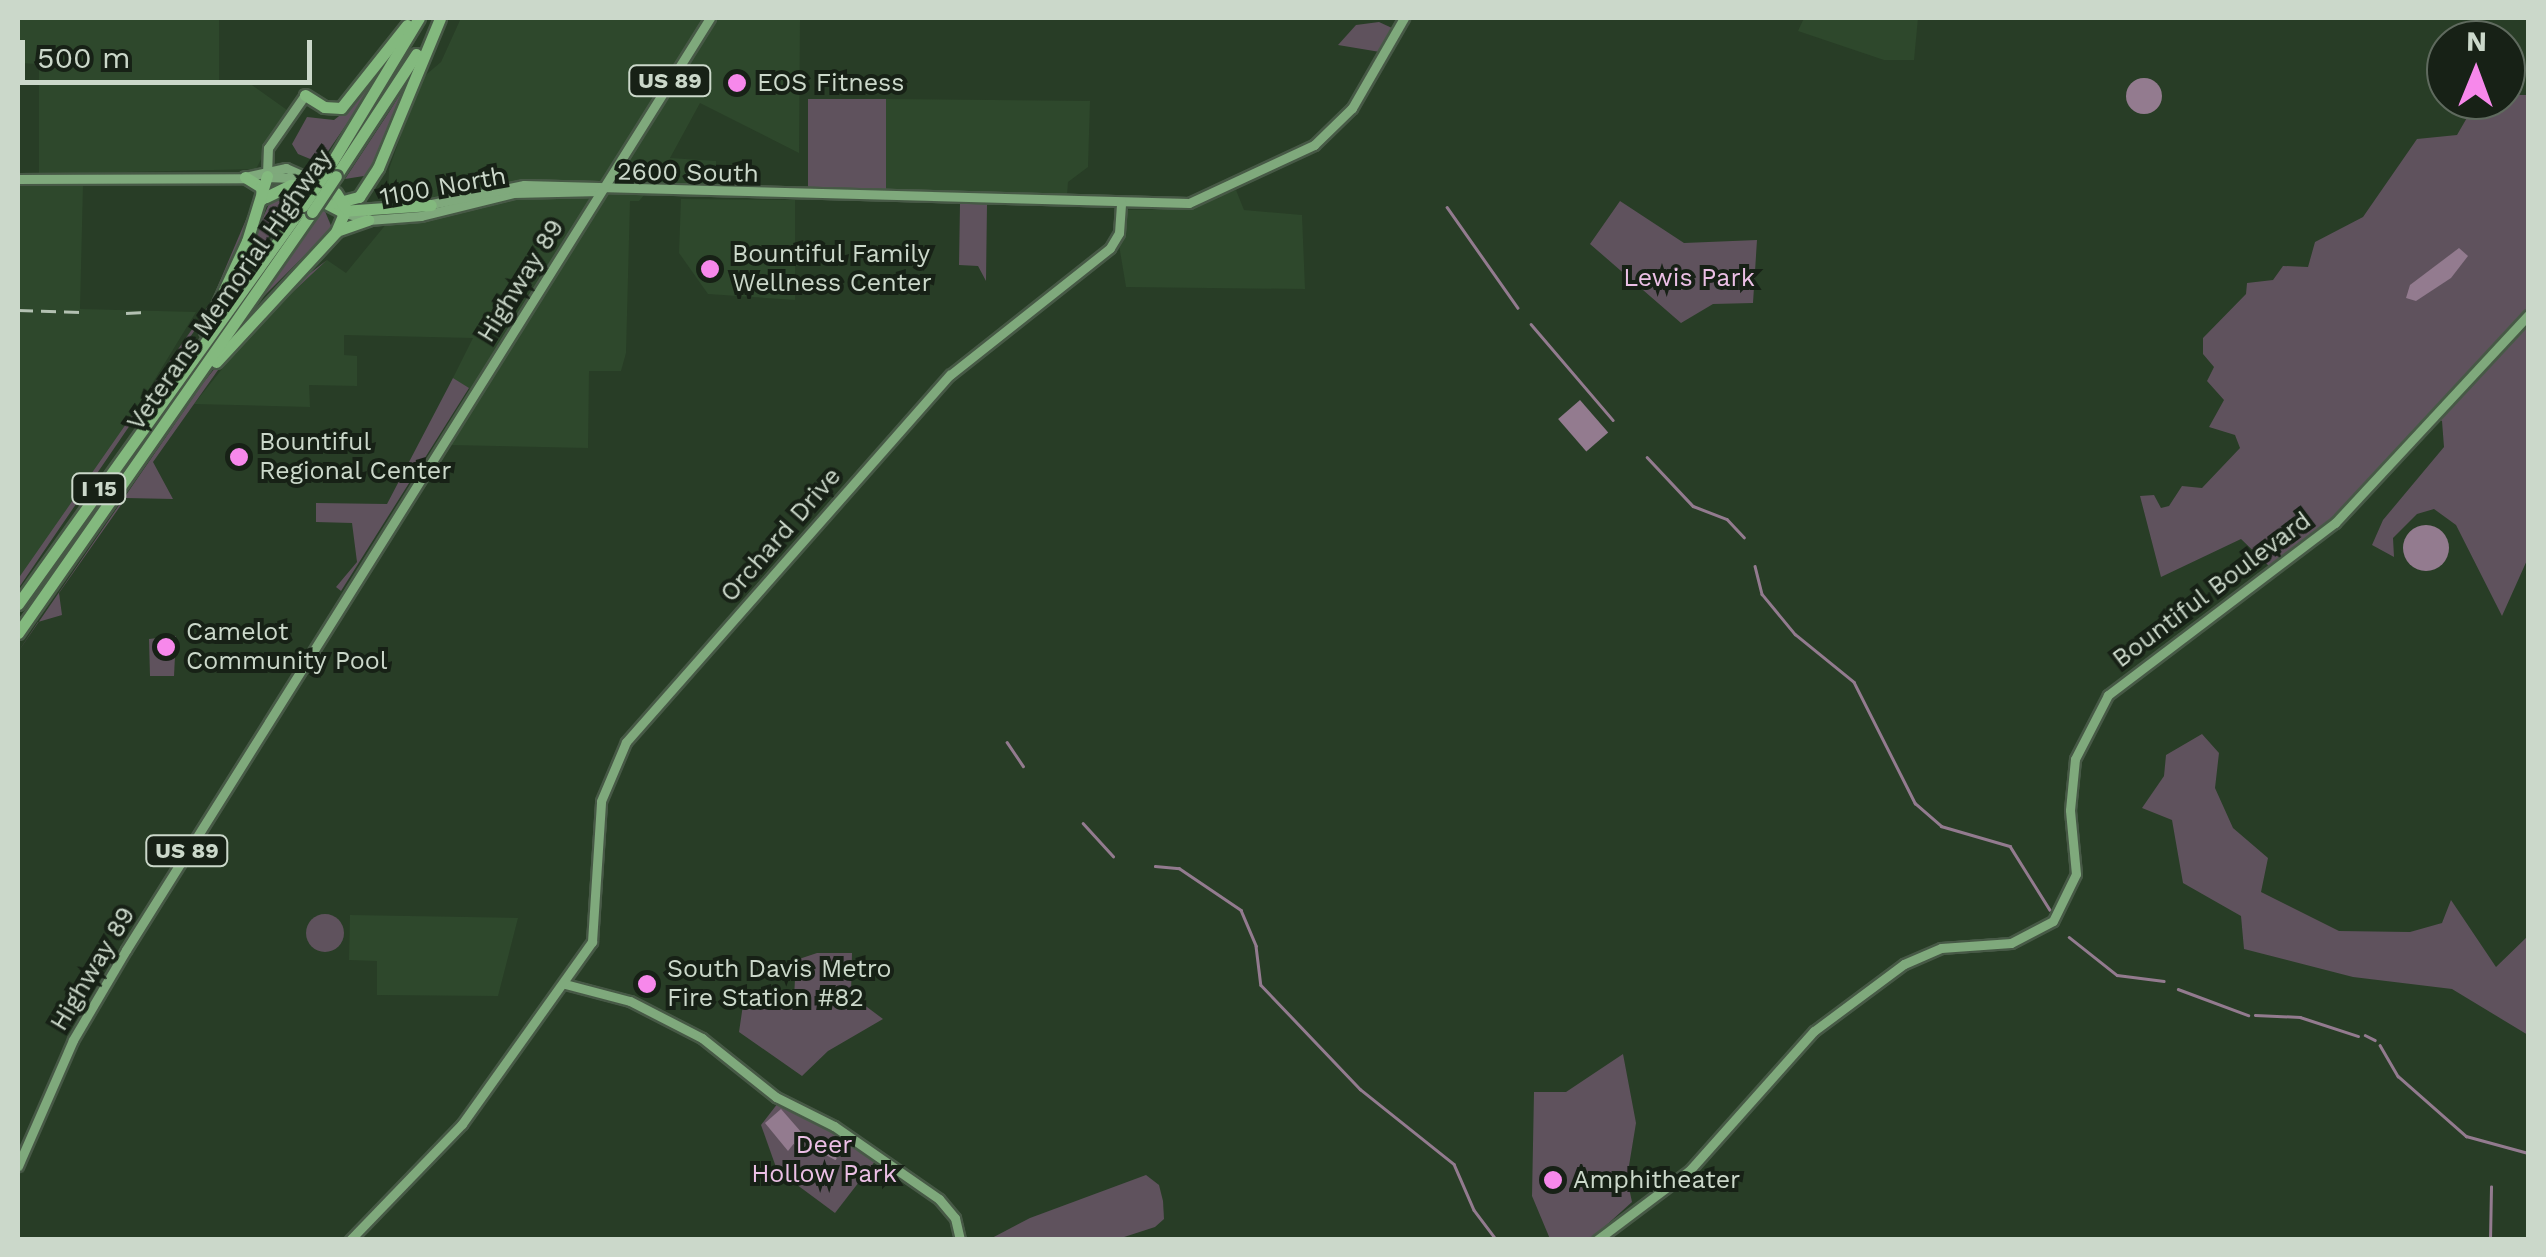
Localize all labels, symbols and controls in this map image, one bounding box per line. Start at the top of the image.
scale bar [25,20,318,82]
north arrow [2426,20,2526,120]
text: N [2466,25,2487,58]
text: 500 m [37,40,131,75]
road number: US 89 [628,64,712,98]
place label: EOS Fitness [757,68,904,98]
marker: EOS Fitness [726,72,748,94]
street label: Veterans Memorial Highway [121,143,339,437]
street label: 2600 South [617,157,759,189]
street label: 1100 North [378,161,508,213]
street label: Highway 89 [471,214,571,348]
place label: Bountiful Family Wellness Center [732,240,932,299]
marker: Bountiful Family Wellness Center [697,256,723,282]
park label: Lewis Park [1623,263,1755,293]
place label: Bountiful Regional Center [259,428,452,487]
marker: Bountiful Regional Center [228,446,250,468]
street label: Orchard Drive [715,462,847,608]
road number: I 15 [69,472,129,506]
street label: Bountiful Boulevard [2107,505,2317,675]
place label: Camelot Community Pool [186,618,388,677]
marker: Camelot Community Pool [155,636,177,658]
road number: US 89 [144,834,230,868]
street label: Highway 89 [44,901,142,1037]
place label: South Davis Metro Fire Station #82 [667,955,891,1014]
marker: South Davis Metro Fire Station #82 [636,973,658,995]
park label: Deer Hollow Park [751,1131,897,1190]
place label: Amphitheater [1573,1165,1740,1195]
marker: Amphitheater [1542,1169,1564,1191]

